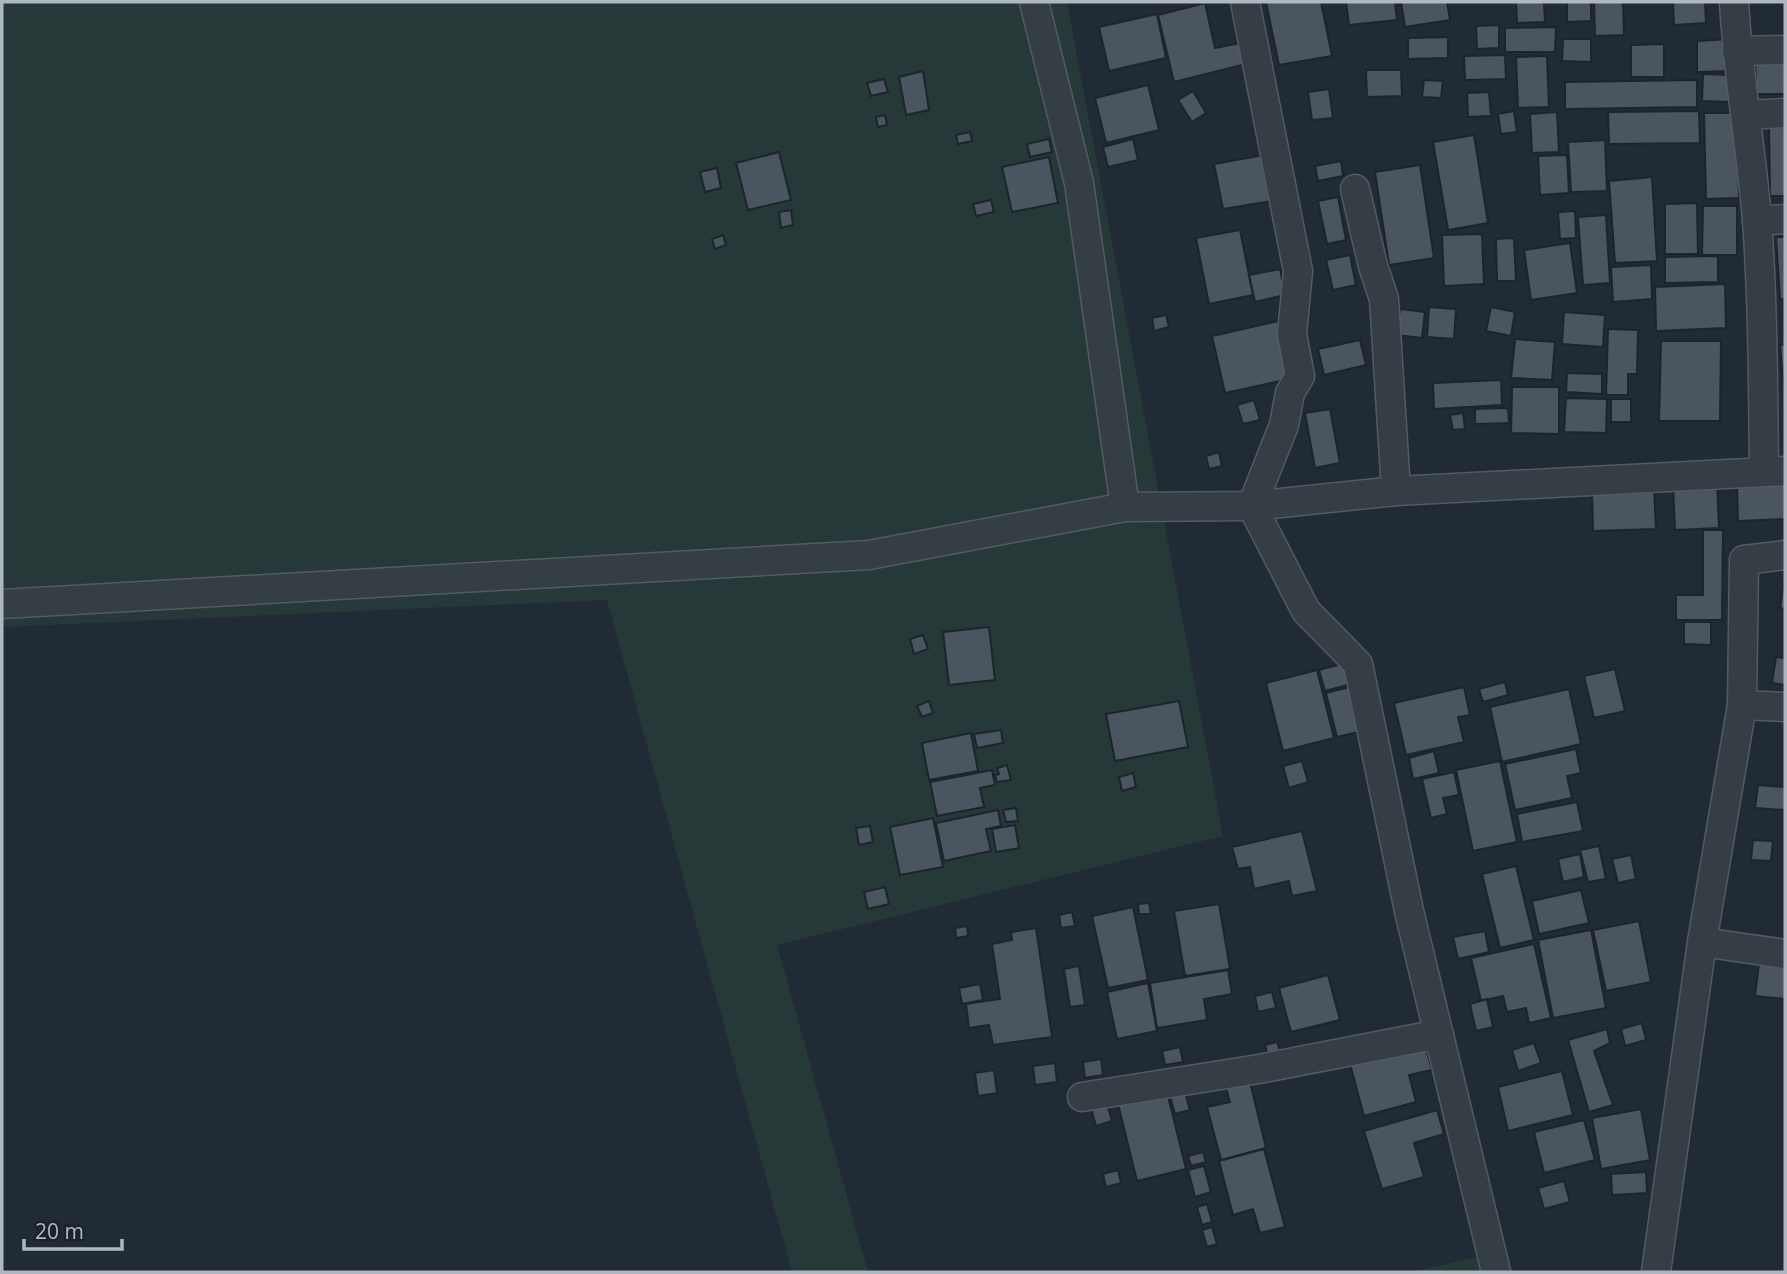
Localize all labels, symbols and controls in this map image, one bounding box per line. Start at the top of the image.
scale bar [24,1208,122,1252]
text: 20 m [35,1217,84,1245]

